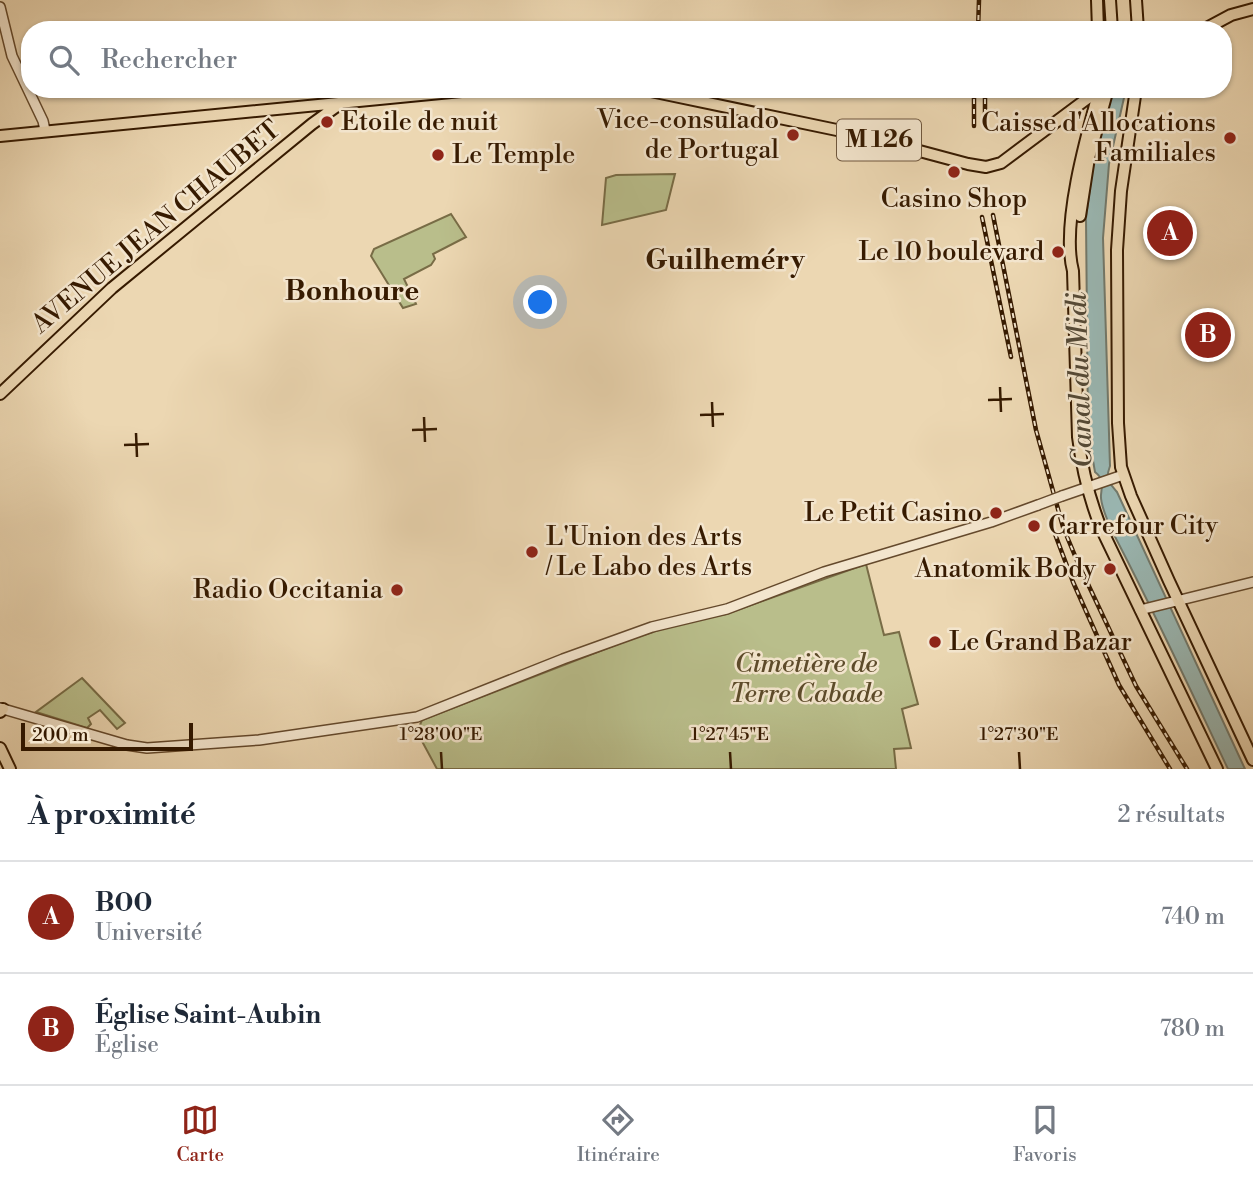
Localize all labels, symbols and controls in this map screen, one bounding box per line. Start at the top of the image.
search box [21,21,1232,98]
icon: search [45,41,83,79]
text: Rechercher [101,44,237,76]
place label: Vice-consulado de Portugal [596,104,779,166]
place label: Etoile de nuit [341,106,498,138]
place label: Caisse d'Allocations Familiales [981,107,1216,169]
street label: AVENUE JEAN CHAUBET [24,114,287,341]
marker: Etoile de nuit [319,114,335,130]
road number: M 126 [837,120,921,160]
marker: Vice-consulado de Portugal [785,127,801,143]
marker: Caisse d'Allocations Familiales [1222,130,1238,146]
place label: Le Temple [452,139,575,171]
marker: Le Temple [430,147,446,163]
marker: Casino Shop [946,164,962,180]
place label: Casino Shop [881,183,1027,215]
pin: A [1147,207,1193,259]
place label: Le 10 boulevard [859,236,1044,268]
district label: Guilheméry [645,243,806,278]
marker: Le 10 boulevard [1050,244,1066,260]
district label: Bonhoure [285,274,419,309]
your location [523,285,557,319]
water label: Canal du Midi [1059,291,1101,469]
pin: B [1185,309,1231,361]
place label: Le Petit Casino [804,497,982,529]
marker: Le Petit Casino [988,505,1004,521]
place label: Carrefour City [1048,510,1218,542]
marker: Carrefour City [1026,518,1042,534]
place label: L'Union des Arts / Le Labo des Arts [545,521,752,583]
marker: L'Union des Arts / Le Labo des Arts [524,544,540,560]
place label: Anatomik Body [914,553,1096,585]
marker: Anatomik Body [1102,561,1118,577]
place label: Radio Occitania [193,574,384,606]
marker: Radio Occitania [389,582,405,598]
place label: Le Grand Bazar [949,626,1132,658]
marker: Le Grand Bazar [927,634,943,650]
park label: Cimetière de Terre Cabade [729,648,883,710]
scale bar [21,720,192,752]
text: 200 m [32,723,89,747]
text: 1°28'00"E [399,723,483,746]
text: 1°27'45"E [691,723,769,746]
text: 1°27'30"E [979,723,1059,746]
text: À proximité [28,796,196,834]
text: 2 résultats [1117,801,1225,829]
text: B00 [95,887,152,919]
text: A [43,903,59,931]
text: 740 m [1161,903,1225,931]
text: Université [95,919,202,947]
text: Église Saint-Aubin [95,999,321,1031]
text: B [42,1015,60,1043]
text: 780 m [1160,1015,1225,1043]
text: Église [95,1031,159,1059]
tab: Carte [177,1101,224,1167]
tab: Itinéraire [577,1101,660,1167]
tab: Favoris [1013,1101,1077,1167]

